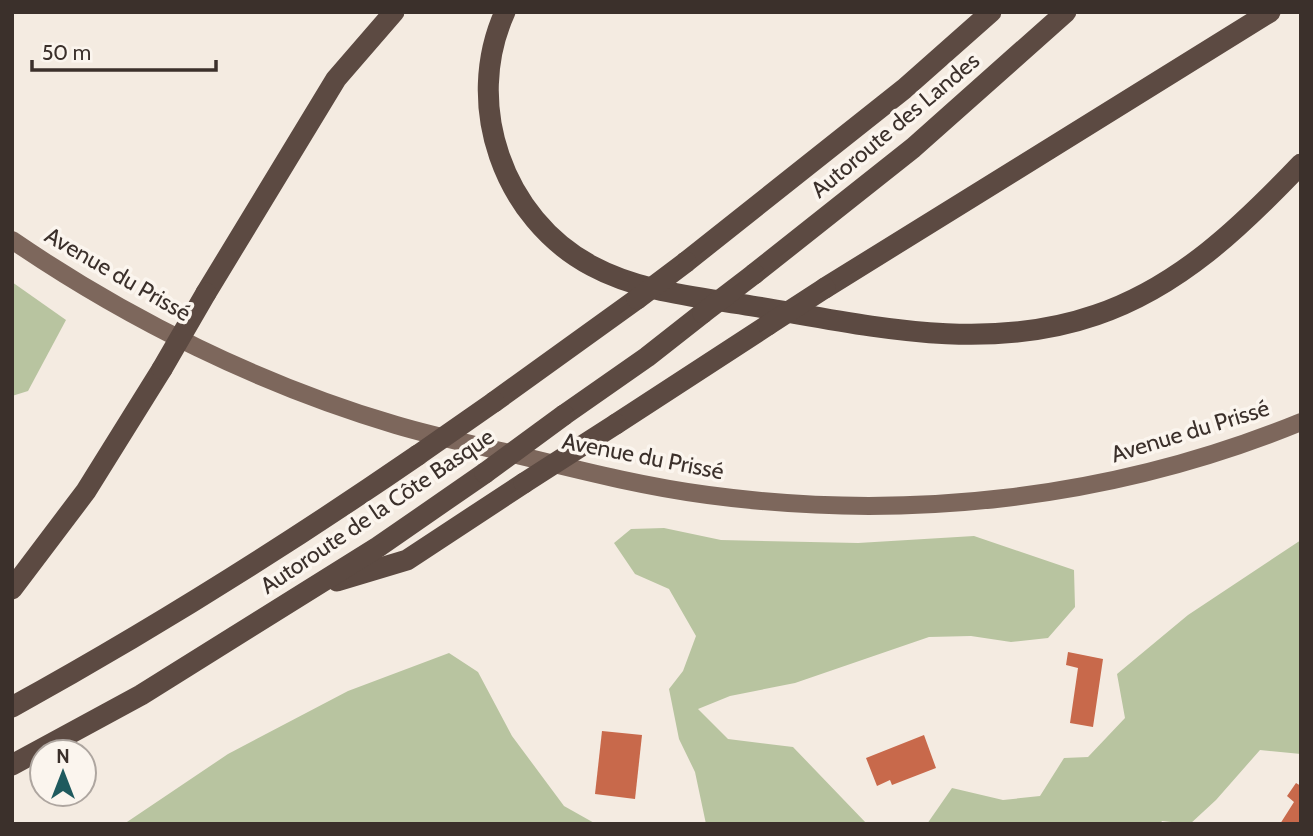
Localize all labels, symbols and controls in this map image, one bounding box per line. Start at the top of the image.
scale bar [32,28,215,72]
text: 50 m [42,40,91,65]
street label: Autoroute des Landes [805,46,985,204]
street label: Avenue du Prissé [40,221,196,327]
street label: Avenue du Prissé [1107,394,1273,468]
street label: Autoroute de la Côte Basque [255,422,499,600]
street label: Avenue du Prissé [560,427,726,485]
north arrow [28,738,98,808]
text: N [56,745,70,768]

